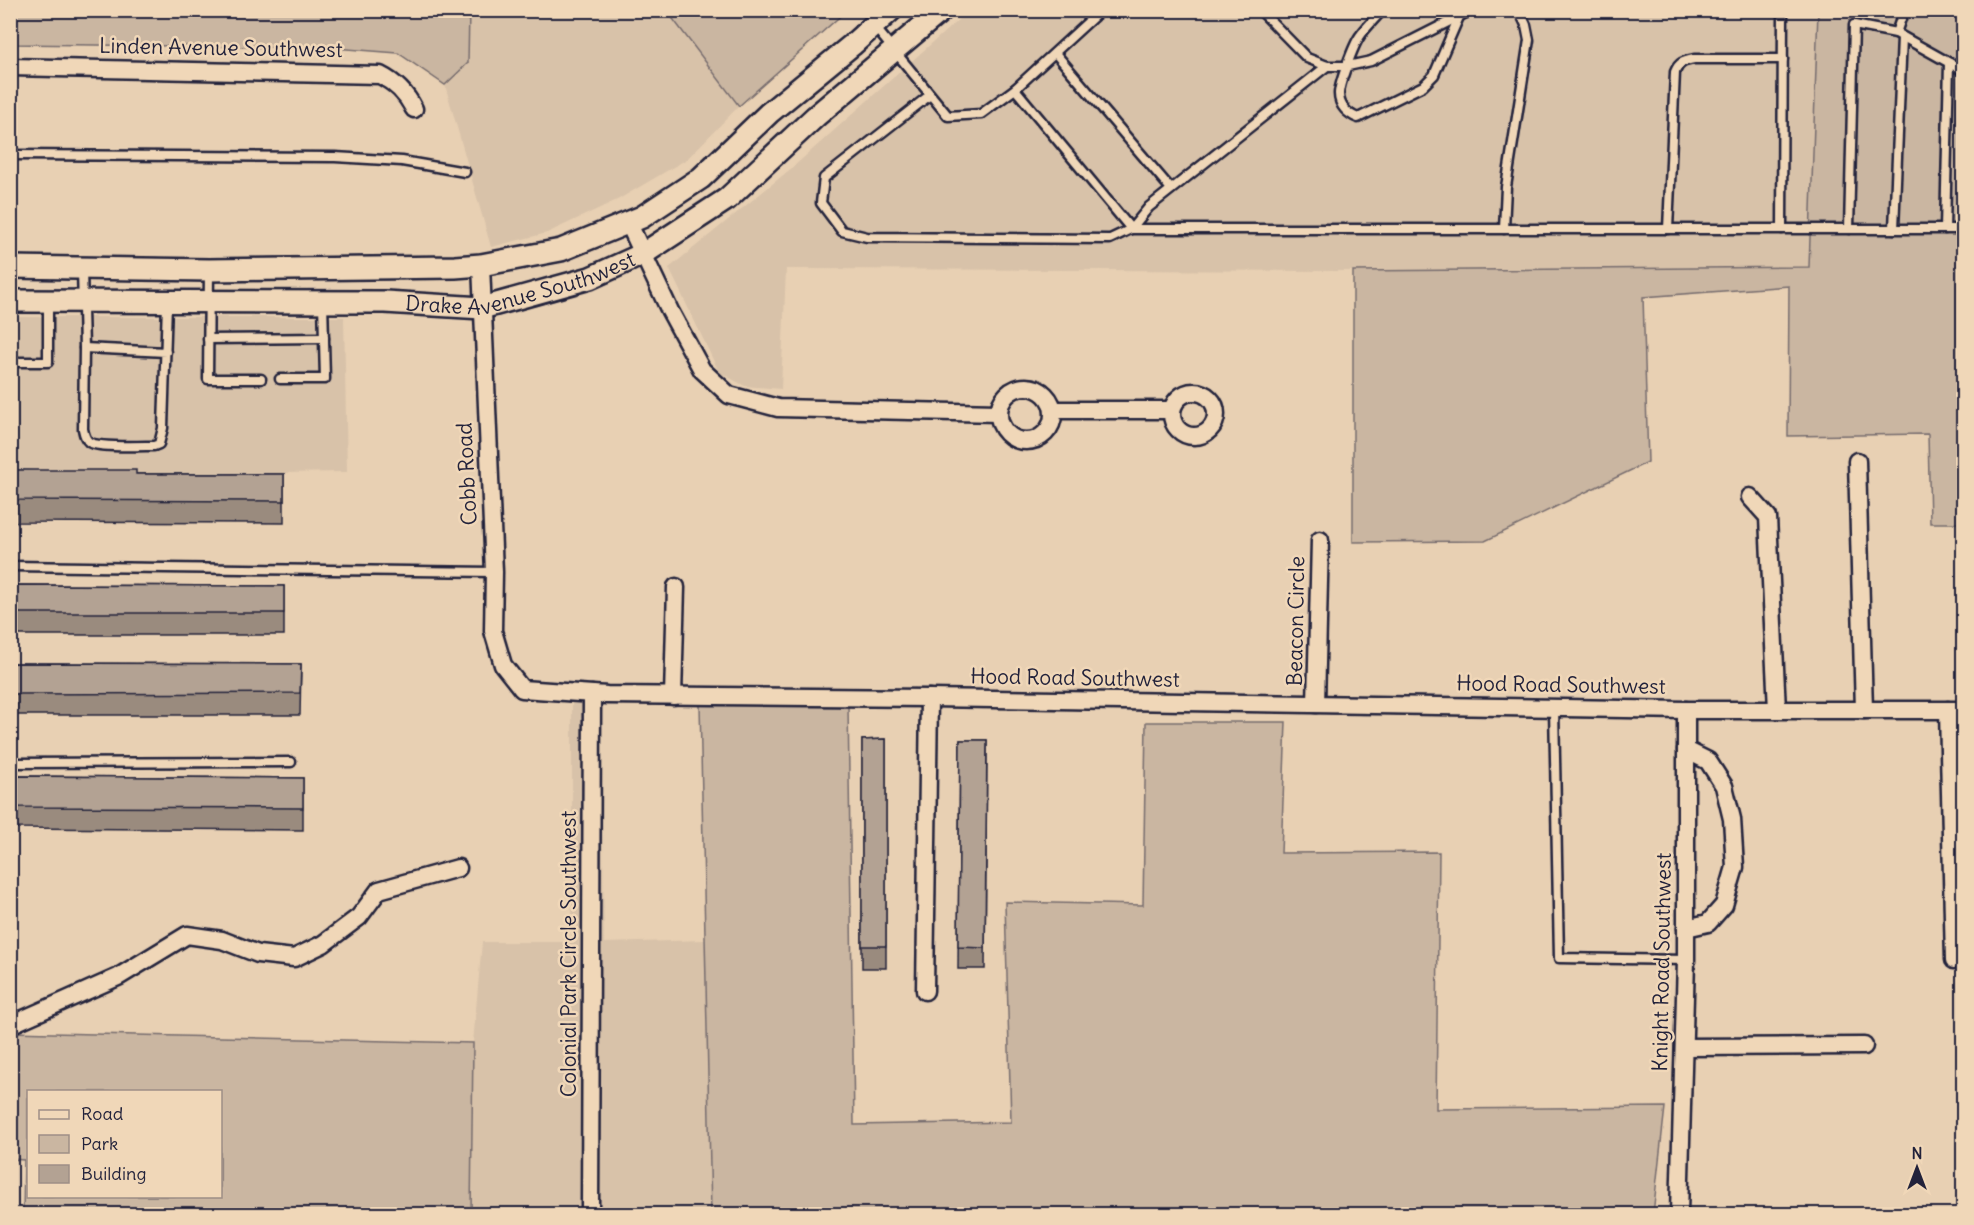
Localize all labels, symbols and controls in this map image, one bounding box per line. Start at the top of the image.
street label: Linden Avenue Southwest [99,32,343,63]
street label: Drake Avenue Southwest [405,245,639,321]
street label: Cobb Road [450,422,483,526]
street label: Beacon Circle [1281,556,1310,686]
street label: Hood Road Southwest [970,662,1180,693]
street label: Hood Road Southwest [1456,669,1666,700]
street label: Colonial Park Circle Southwest [555,811,582,1097]
street label: Knight Road Southwest [1646,852,1677,1072]
legend [27,1090,222,1198]
text: Road [81,1102,124,1125]
text: Park [81,1132,118,1155]
north arrow [1887,1138,1947,1198]
text: N [1911,1143,1923,1163]
text: Building [81,1162,146,1185]

